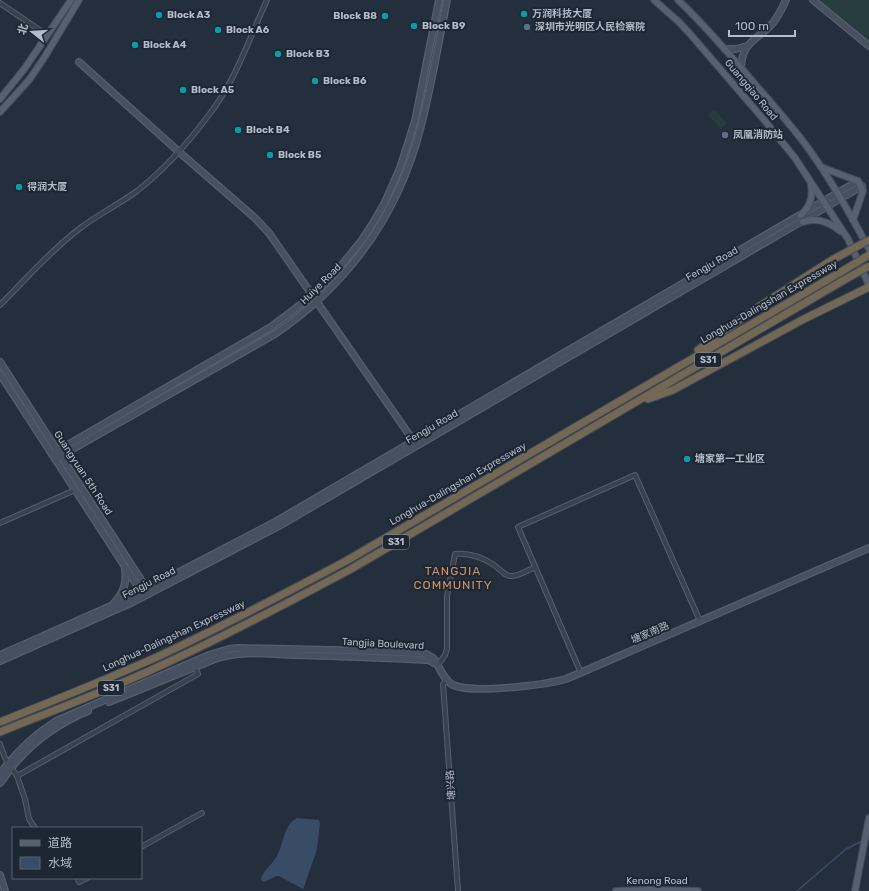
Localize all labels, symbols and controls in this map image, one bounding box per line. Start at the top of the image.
place label: 万润科技大厦 [532,8,592,20]
place label: Block A3 [167,9,211,21]
marker: 万润科技大厦 [519,9,529,19]
marker: Block A3 [154,10,164,20]
place label: Block B8 [333,10,377,22]
marker: Block B8 [380,11,390,21]
north arrow [12,12,52,52]
scale bar [729,12,795,38]
text: 100 m [735,19,769,33]
place label: Block B9 [422,20,466,32]
place label: 深圳市光明区人民检察院 [535,20,645,33]
marker: Block B9 [409,21,419,31]
text: 北 [15,22,31,36]
marker: 深圳市光明区人民检察院 [522,22,532,32]
place label: Block A6 [226,24,270,36]
marker: Block A6 [213,25,223,35]
place label: Block A4 [143,39,187,51]
marker: Block A4 [130,40,140,50]
place label: Block B3 [286,48,330,60]
marker: Block B3 [273,49,283,59]
street label: Guangqiao Road [722,57,780,123]
place label: Block B6 [323,75,367,87]
marker: Block B6 [310,76,320,86]
place label: Block A5 [191,84,235,96]
marker: Block A5 [178,85,188,95]
place label: Block B4 [246,124,290,136]
marker: Block B4 [233,125,243,135]
place label: 凤凰消防站 [733,129,783,141]
marker: 凤凰消防站 [720,130,730,140]
place label: Block B5 [278,149,322,161]
marker: Block B5 [265,150,275,160]
place label: 得润大厦 [27,181,67,193]
marker: 得润大厦 [14,182,24,192]
street label: Fengju Road [684,244,740,284]
street label: Longhua-Dalingshan Expressway [699,258,840,346]
street label: Huiye Road [298,261,344,307]
road number: S31 [695,353,721,367]
street label: Fengju Road [404,407,460,447]
street label: Guangyuan 5th Road [51,429,115,517]
street label: Longhua-Dalingshan Expressway [388,440,529,528]
place label: 塘家第一工业区 [695,452,765,465]
marker: 塘家第一工业区 [682,454,692,464]
road number: S31 [383,535,409,549]
street label: Fengju Road [120,564,178,602]
district label: TANGJIA COMMUNITY [414,564,492,592]
street label: Longhua-Dalingshan Expressway [101,597,248,674]
street label: 塘家南路 [629,620,671,646]
street label: Tangjia Boulevard [342,636,424,652]
road number: S31 [98,681,124,695]
street label: 塘兴路 [444,770,458,800]
legend [12,827,142,879]
text: 道路 [48,836,72,850]
text: 水域 [48,856,72,870]
street label: Kenong Road [626,875,688,887]

